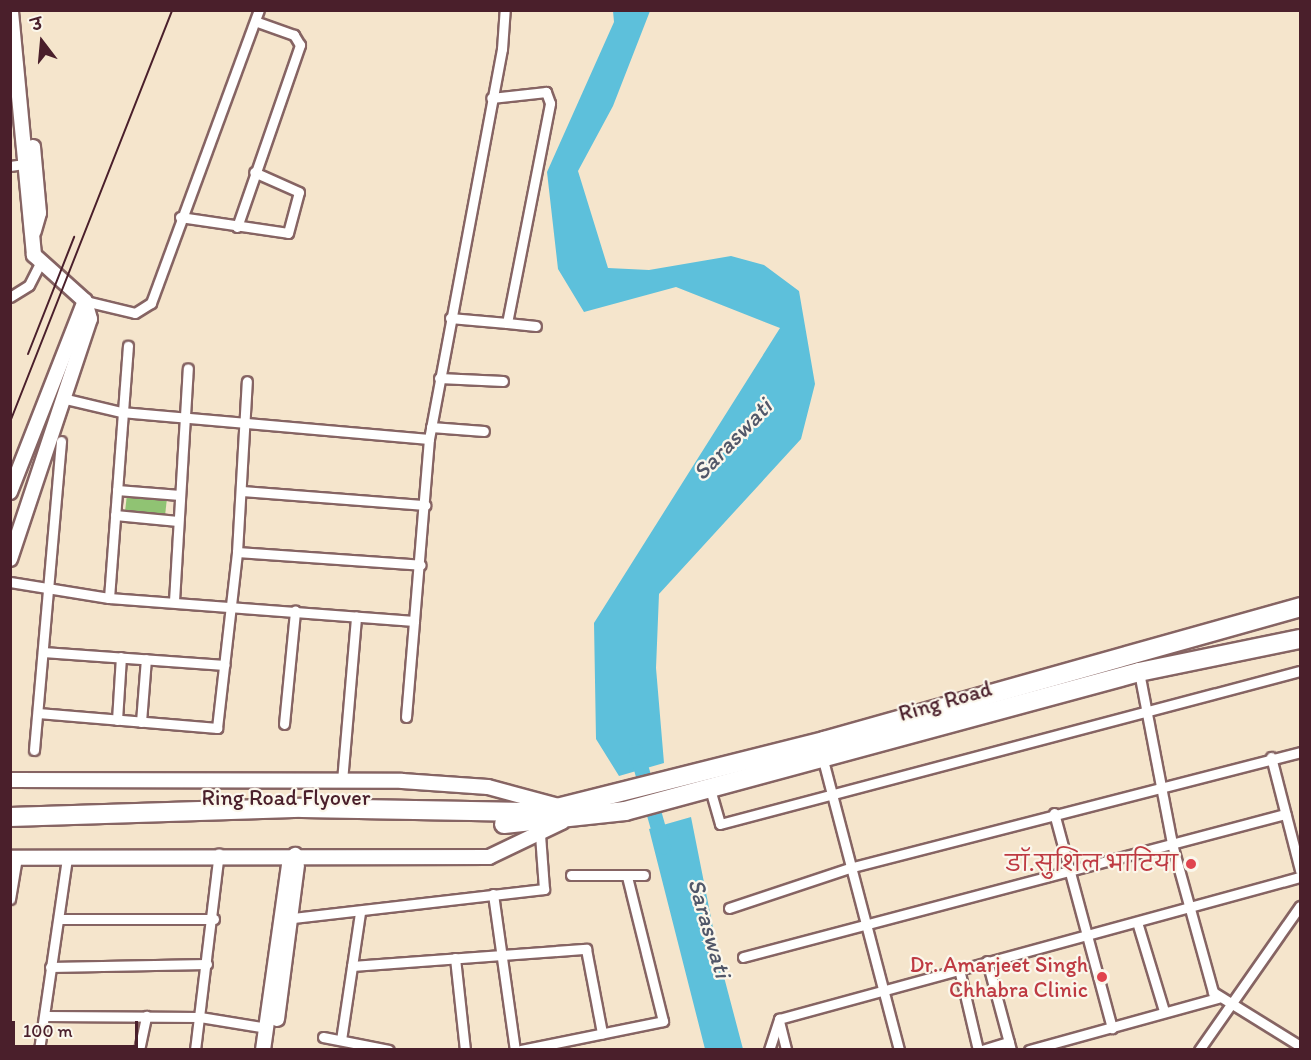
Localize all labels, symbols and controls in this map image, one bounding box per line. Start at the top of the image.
north arrow [12,12,72,72]
text: उ [29,14,45,35]
water label: Saraswati [686,392,778,486]
street label: Ring Road [896,675,994,727]
street label: Ring Road Flyover [202,785,370,811]
place label: डॉ.सुशिल भाटिया [1005,851,1178,877]
marker: डॉ.सुशिल भाटिया [1182,855,1200,873]
water label: Saraswati [682,875,738,981]
place label: Dr. Amarjeet Singh Chhabra Clinic [909,951,1088,1002]
marker: Dr. Amarjeet Singh Chhabra Clinic [1093,968,1111,986]
scale bar [15,1009,141,1047]
text: 100 m [23,1020,73,1042]

